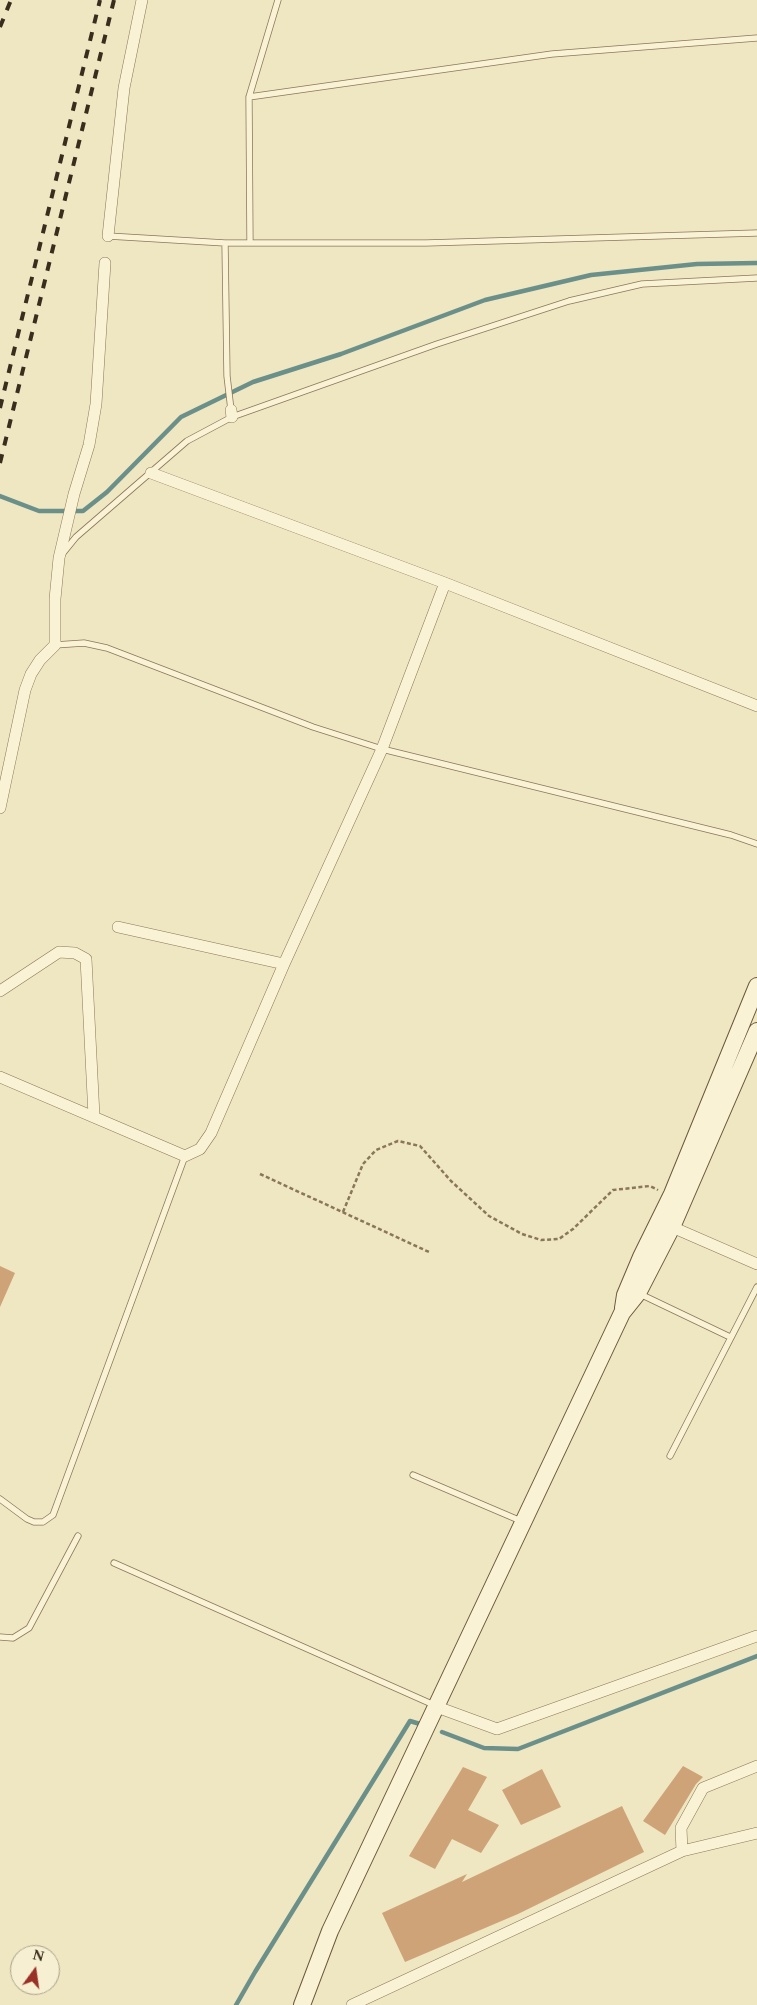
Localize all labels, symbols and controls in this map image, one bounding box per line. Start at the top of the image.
text: N [30,1944,47,1968]
north arrow [10,1945,60,1995]

